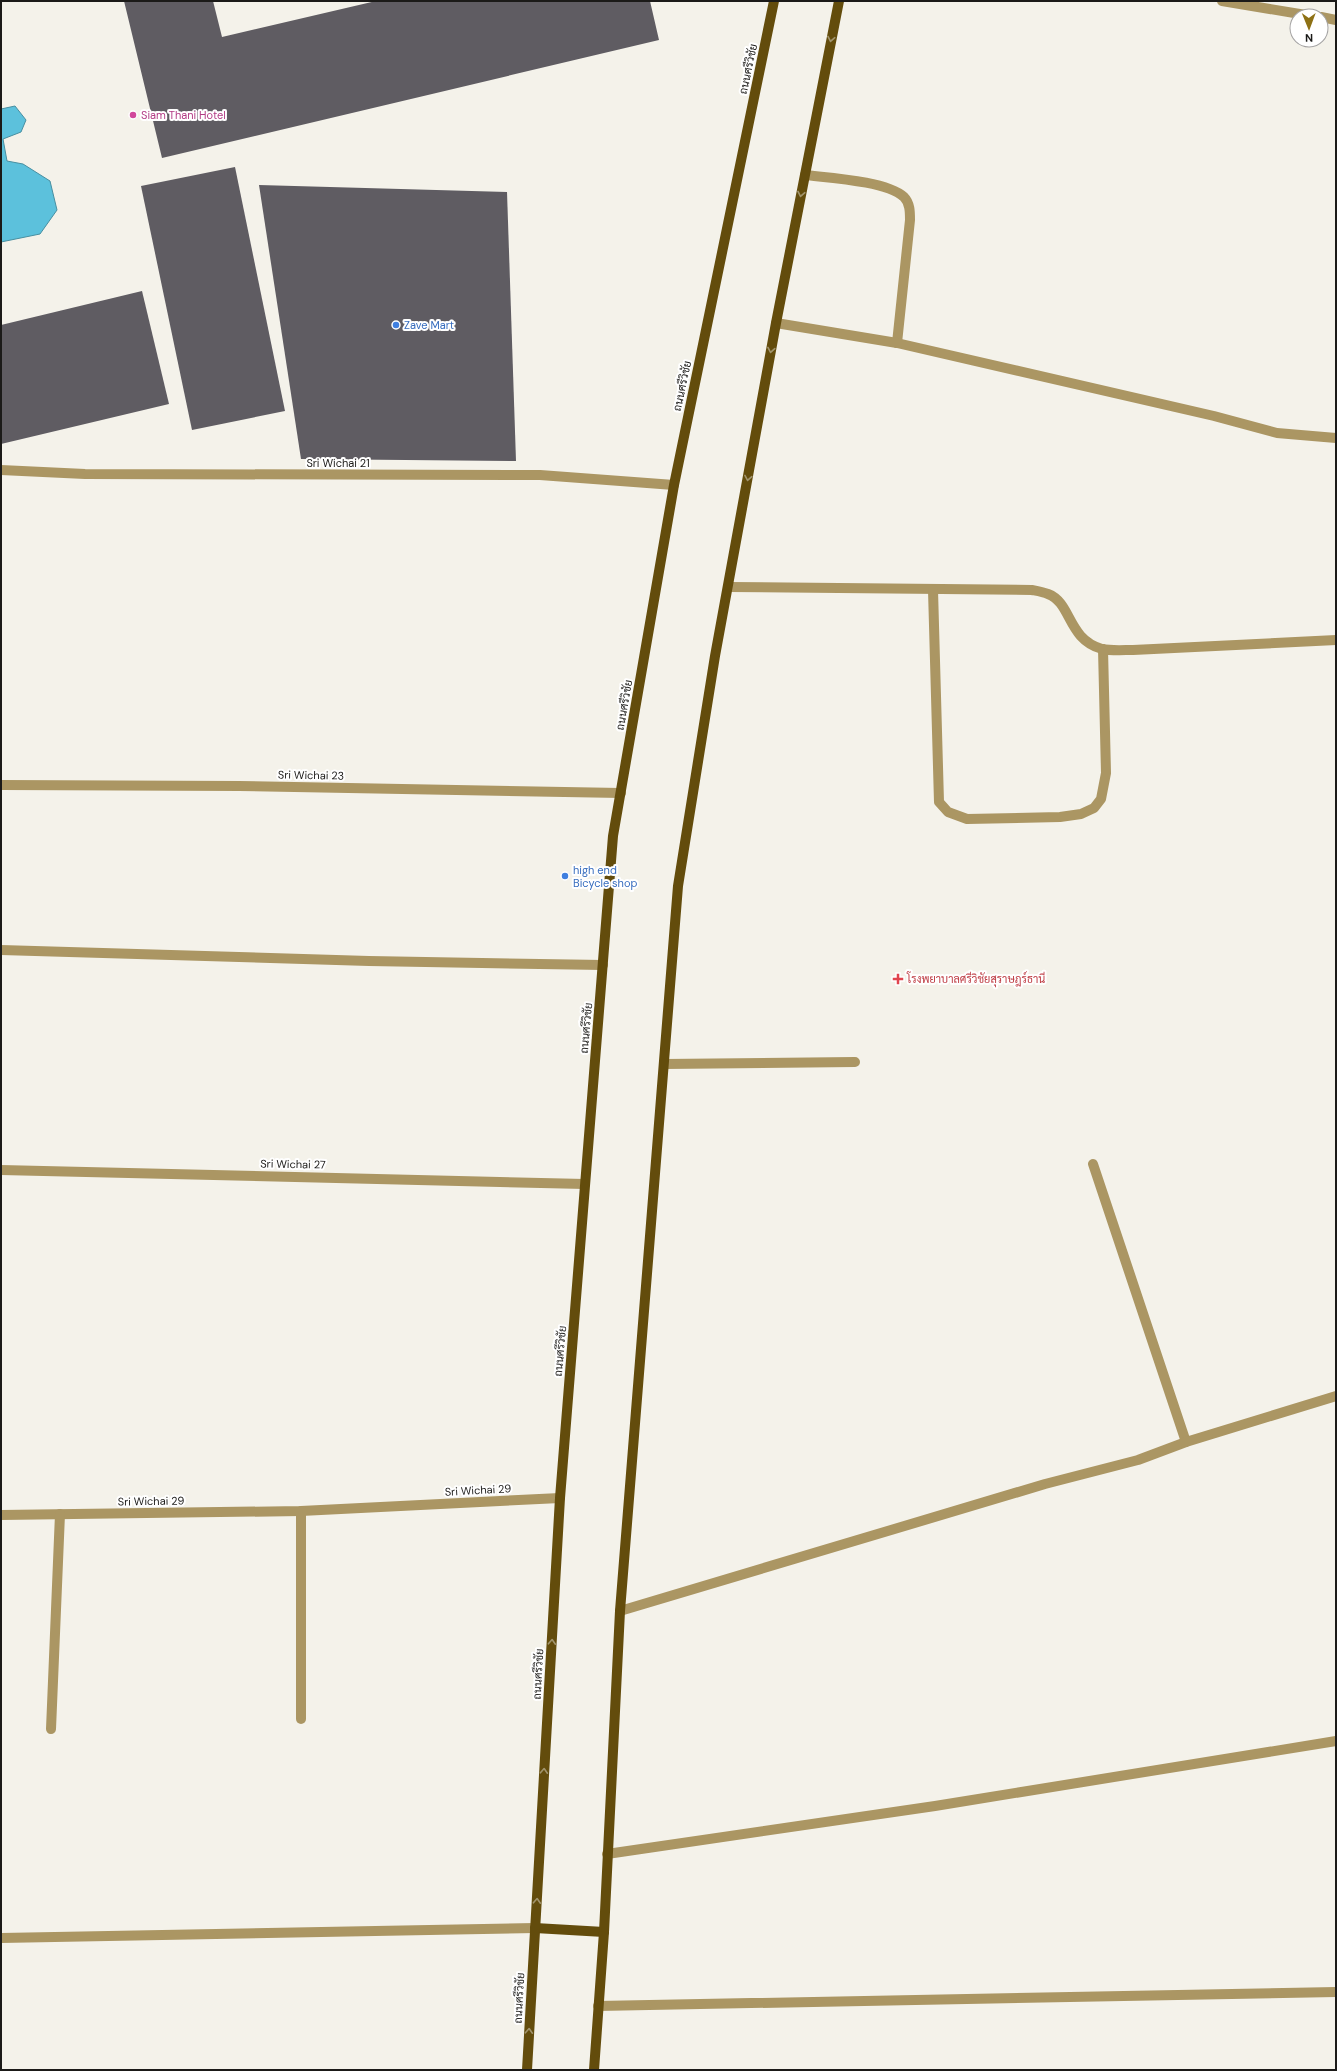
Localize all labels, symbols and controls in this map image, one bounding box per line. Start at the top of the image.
north arrow [1289,8,1329,48]
text: N [1305,31,1313,45]
one-way arrow [828,36,836,42]
street label: ถนนศรีวิชัย [735,42,760,95]
place label: Siam Thani Hotel [141,108,226,122]
marker: Siam Thani Hotel [128,110,138,120]
one-way arrow [798,191,806,198]
place label: Zave Mart [404,318,454,332]
marker: Zave Mart [391,320,401,330]
one-way arrow [768,346,776,353]
street label: ถนนศรีวิชัย [669,359,694,412]
street label: Sri Wichai 21 [306,456,370,470]
one-way arrow [745,474,753,481]
street label: ถนนศรีวิชัย [612,679,635,731]
street label: Sri Wichai 23 [278,767,344,783]
place label: high end Bicycle shop [573,863,637,890]
marker: high end Bicycle shop [560,871,570,881]
place label: โรงพยาบาลศรีวิชัยสุราษฎร์ธานี [906,971,1045,988]
marker: โรงพยาบาลศรีวิชัยสุราษฎร์ธานี [892,973,904,985]
street label: ถนนศรีวิชัย [576,1002,595,1054]
street label: Sri Wichai 27 [260,1156,326,1172]
street label: ถนนศรีวิชัย [550,1325,569,1377]
street label: Sri Wichai 29 [444,1481,512,1499]
street label: Sri Wichai 29 [118,1493,185,1509]
one-way arrow [547,1639,556,1645]
street label: ถนนศรีวิชัย [529,1648,546,1700]
one-way arrow [540,1768,549,1774]
one-way arrow [533,1898,541,1904]
street label: ถนนศรีวิชัย [510,1972,527,2024]
one-way arrow [525,2028,534,2034]

